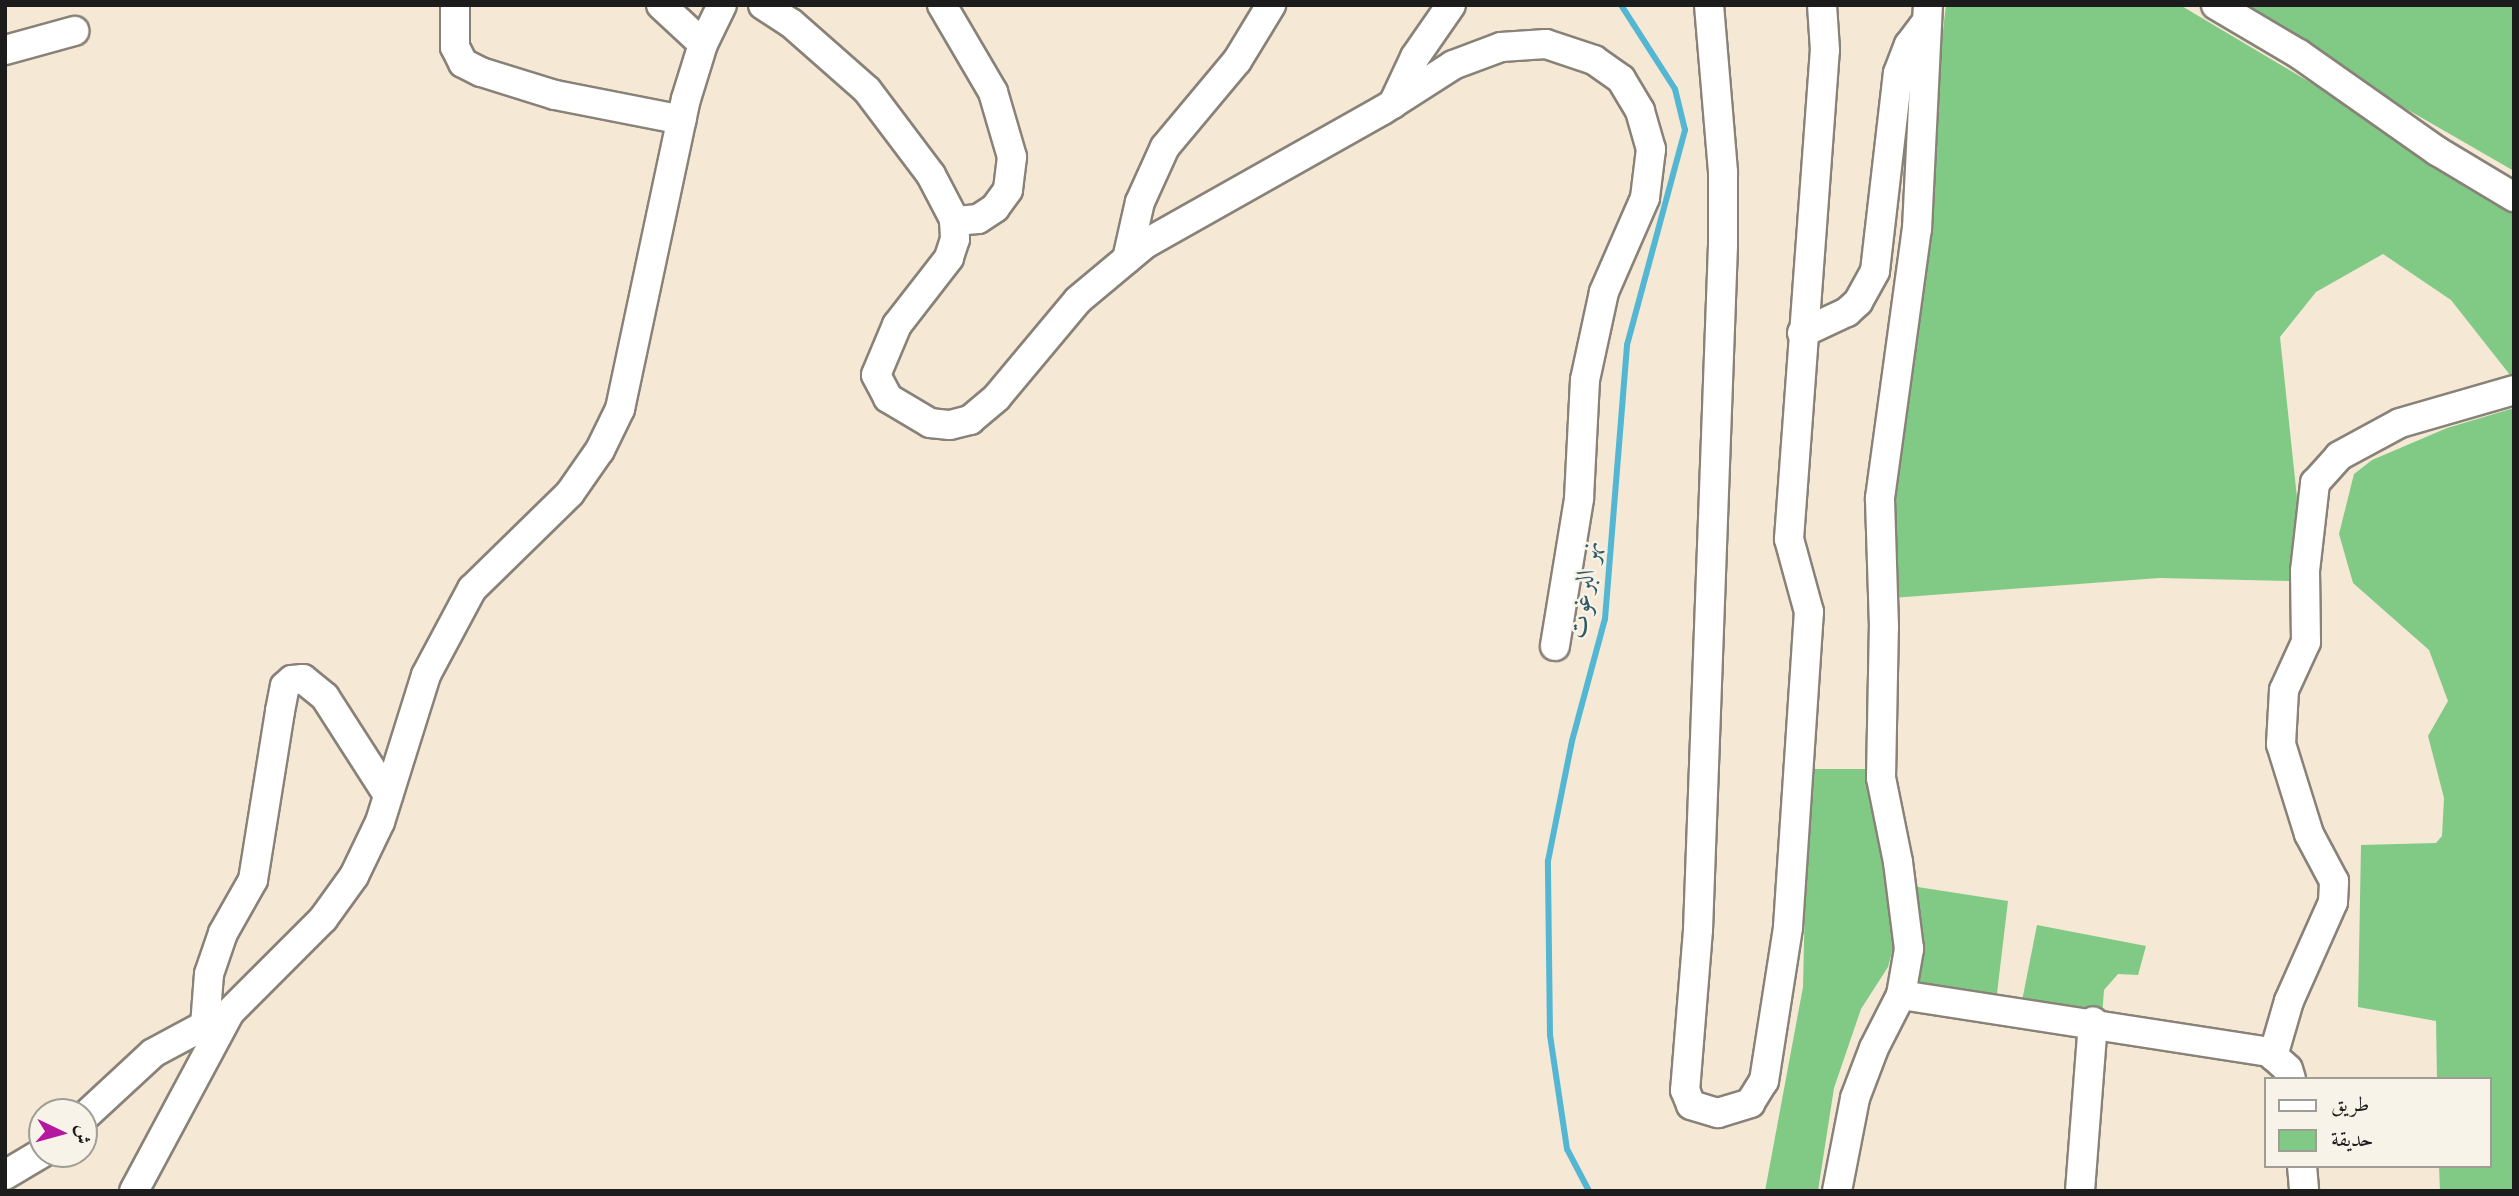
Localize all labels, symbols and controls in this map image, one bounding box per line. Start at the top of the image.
water label: نهر البرغوت [1563,538,1607,640]
legend [2264,1077,2491,1168]
text: طريق [2331,1092,2369,1118]
north arrow [28,1098,98,1168]
text: ش [70,1124,95,1145]
text: حديقة [2331,1127,2374,1153]

